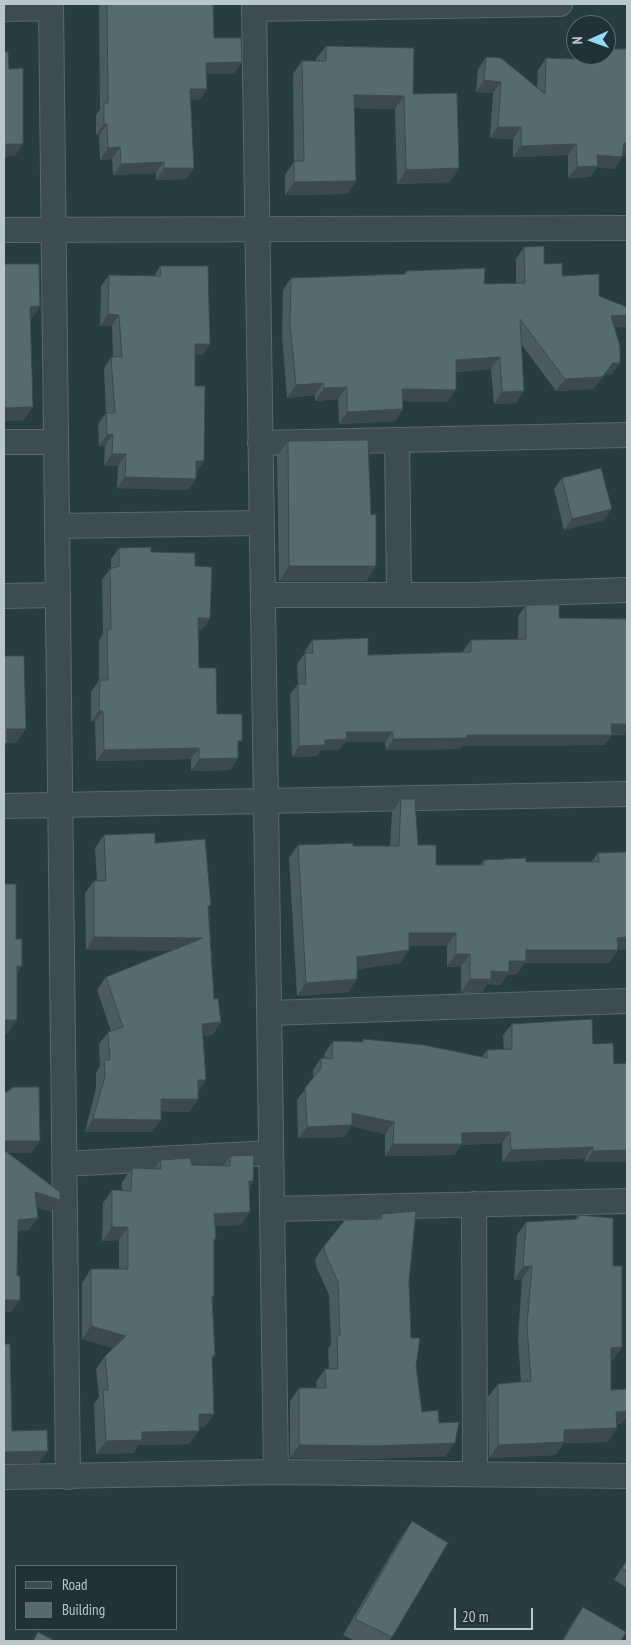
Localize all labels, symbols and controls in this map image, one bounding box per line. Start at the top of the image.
north arrow [566,15,616,65]
text: N [568,36,586,45]
legend [15,1565,178,1630]
text: Road [62,1575,88,1594]
scale bar [456,1598,535,1630]
text: Building [62,1600,105,1619]
text: 20 m [462,1607,488,1626]

